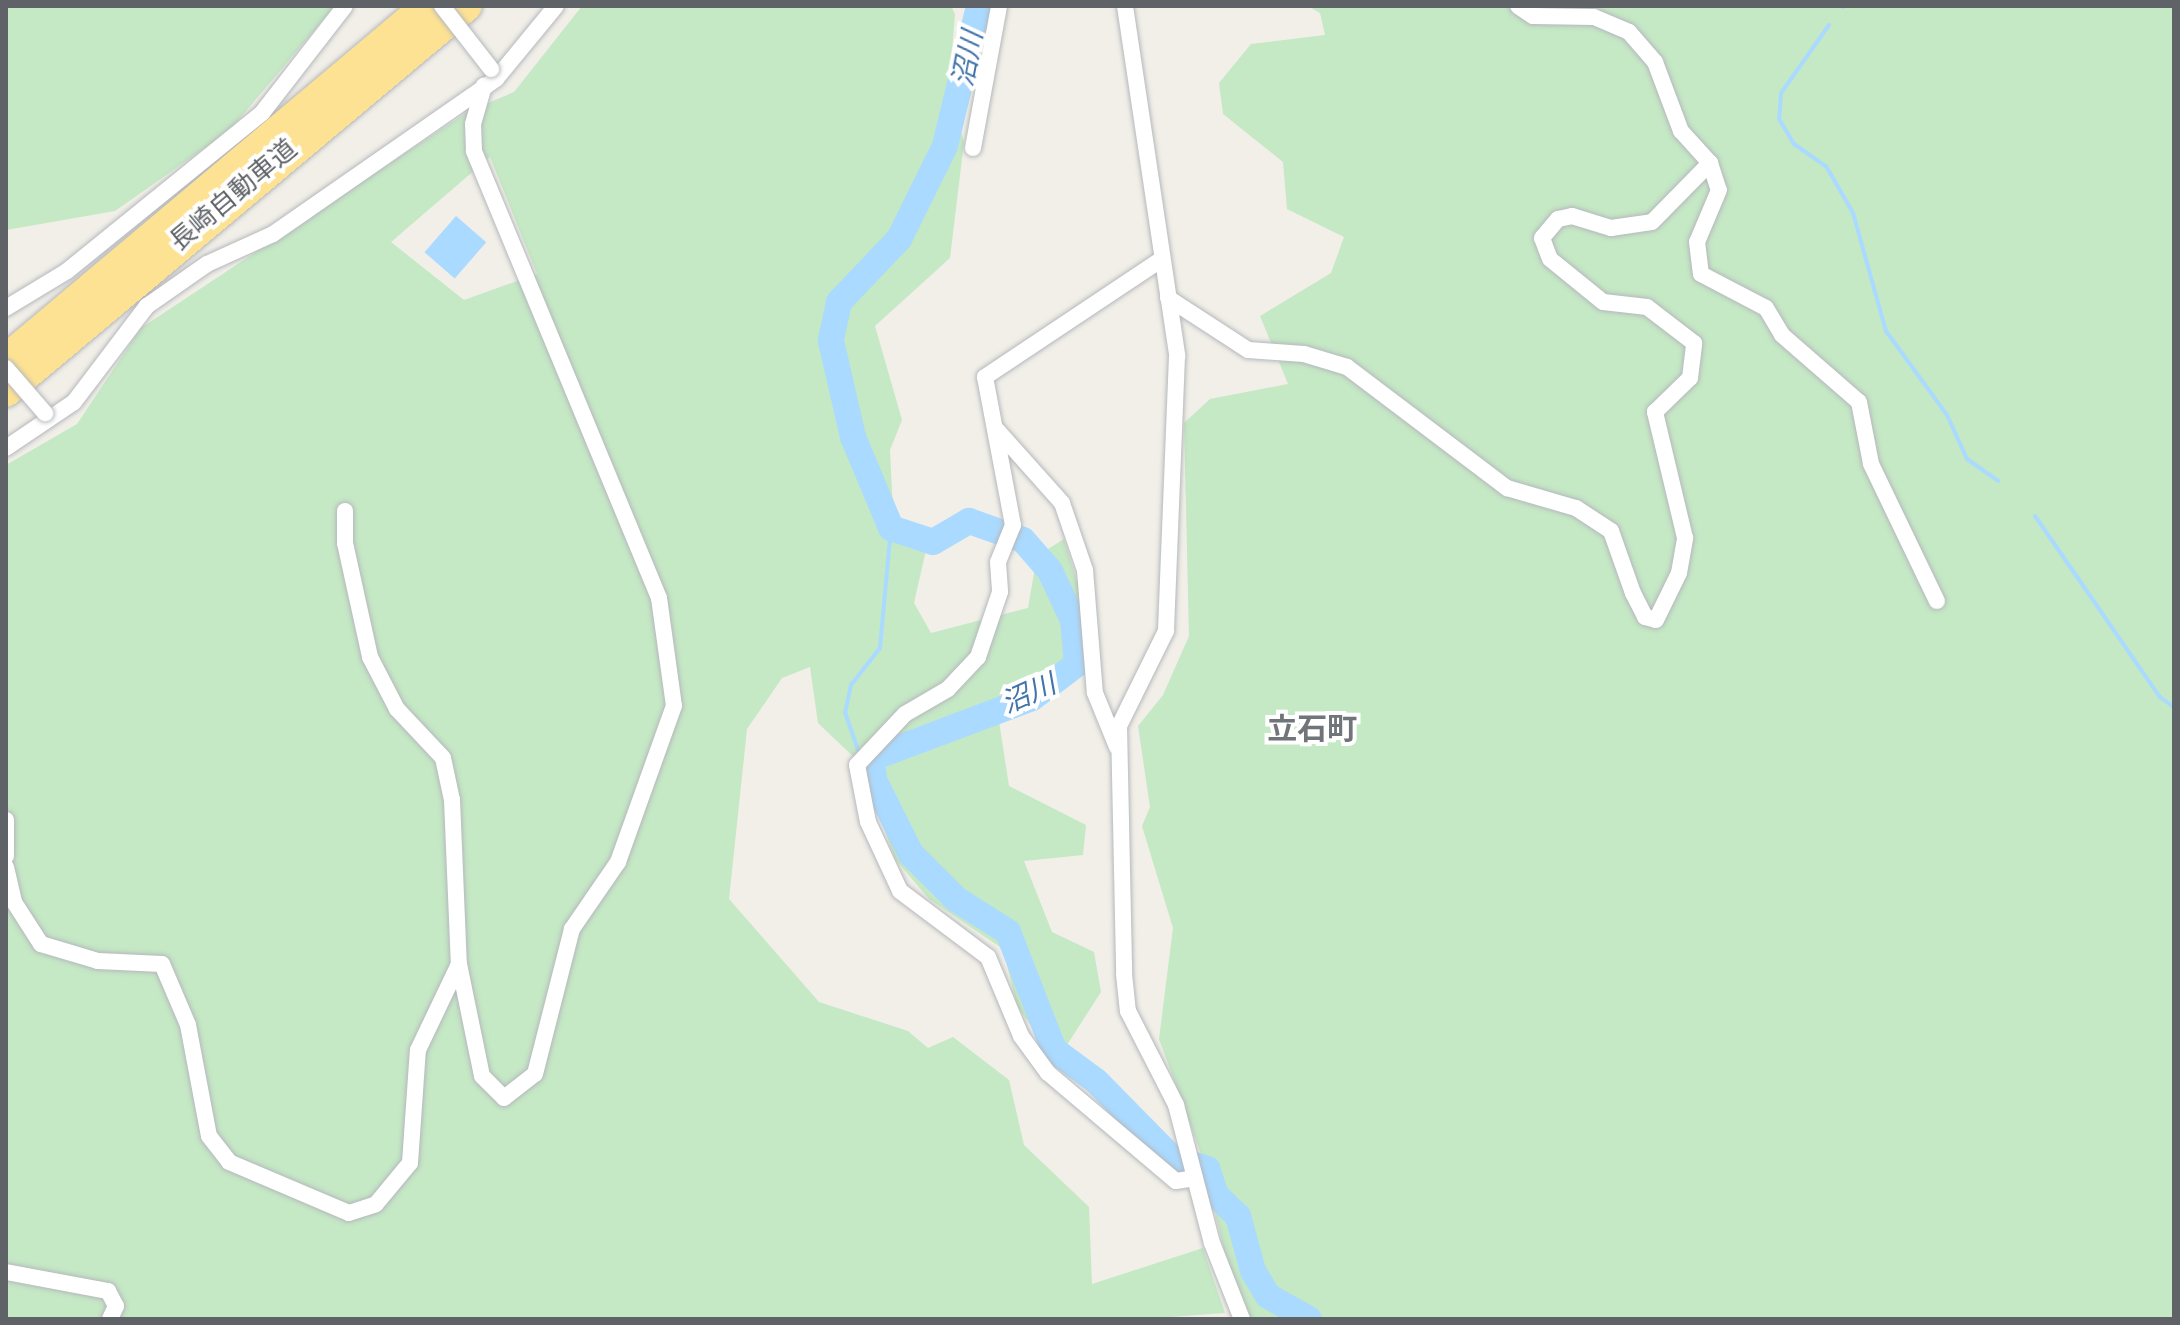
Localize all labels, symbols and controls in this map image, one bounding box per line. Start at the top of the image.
water label: 沼川 [947,28,991,90]
street label: 長崎自動車道 [164,134,304,258]
water label: 沼川 [997,668,1061,722]
district label: 立石町 [1267,712,1357,748]

